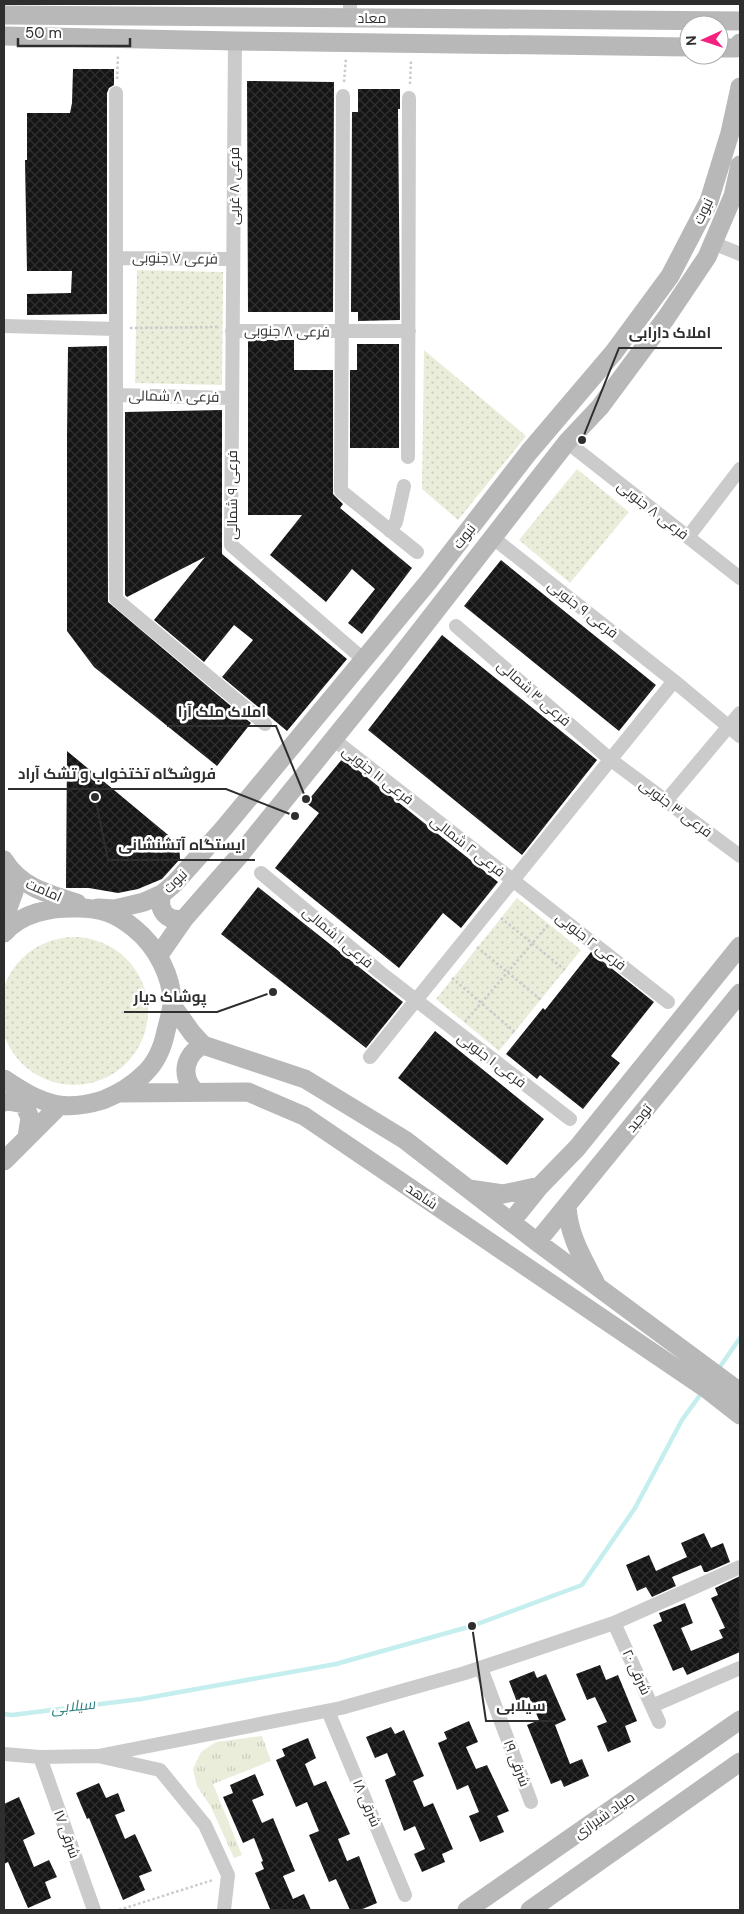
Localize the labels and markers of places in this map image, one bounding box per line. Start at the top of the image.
callout: املاک دارابی [619,318,722,348]
callout: املاک ملک آرا [167,696,276,726]
callout: فروشگاه تختخواب و تشک آراد [8,759,226,789]
callout: ایستگاه آتشنشانی [108,830,255,860]
callout: پوشاک دیار [124,982,217,1012]
callout: سیلابی [486,1691,556,1721]

